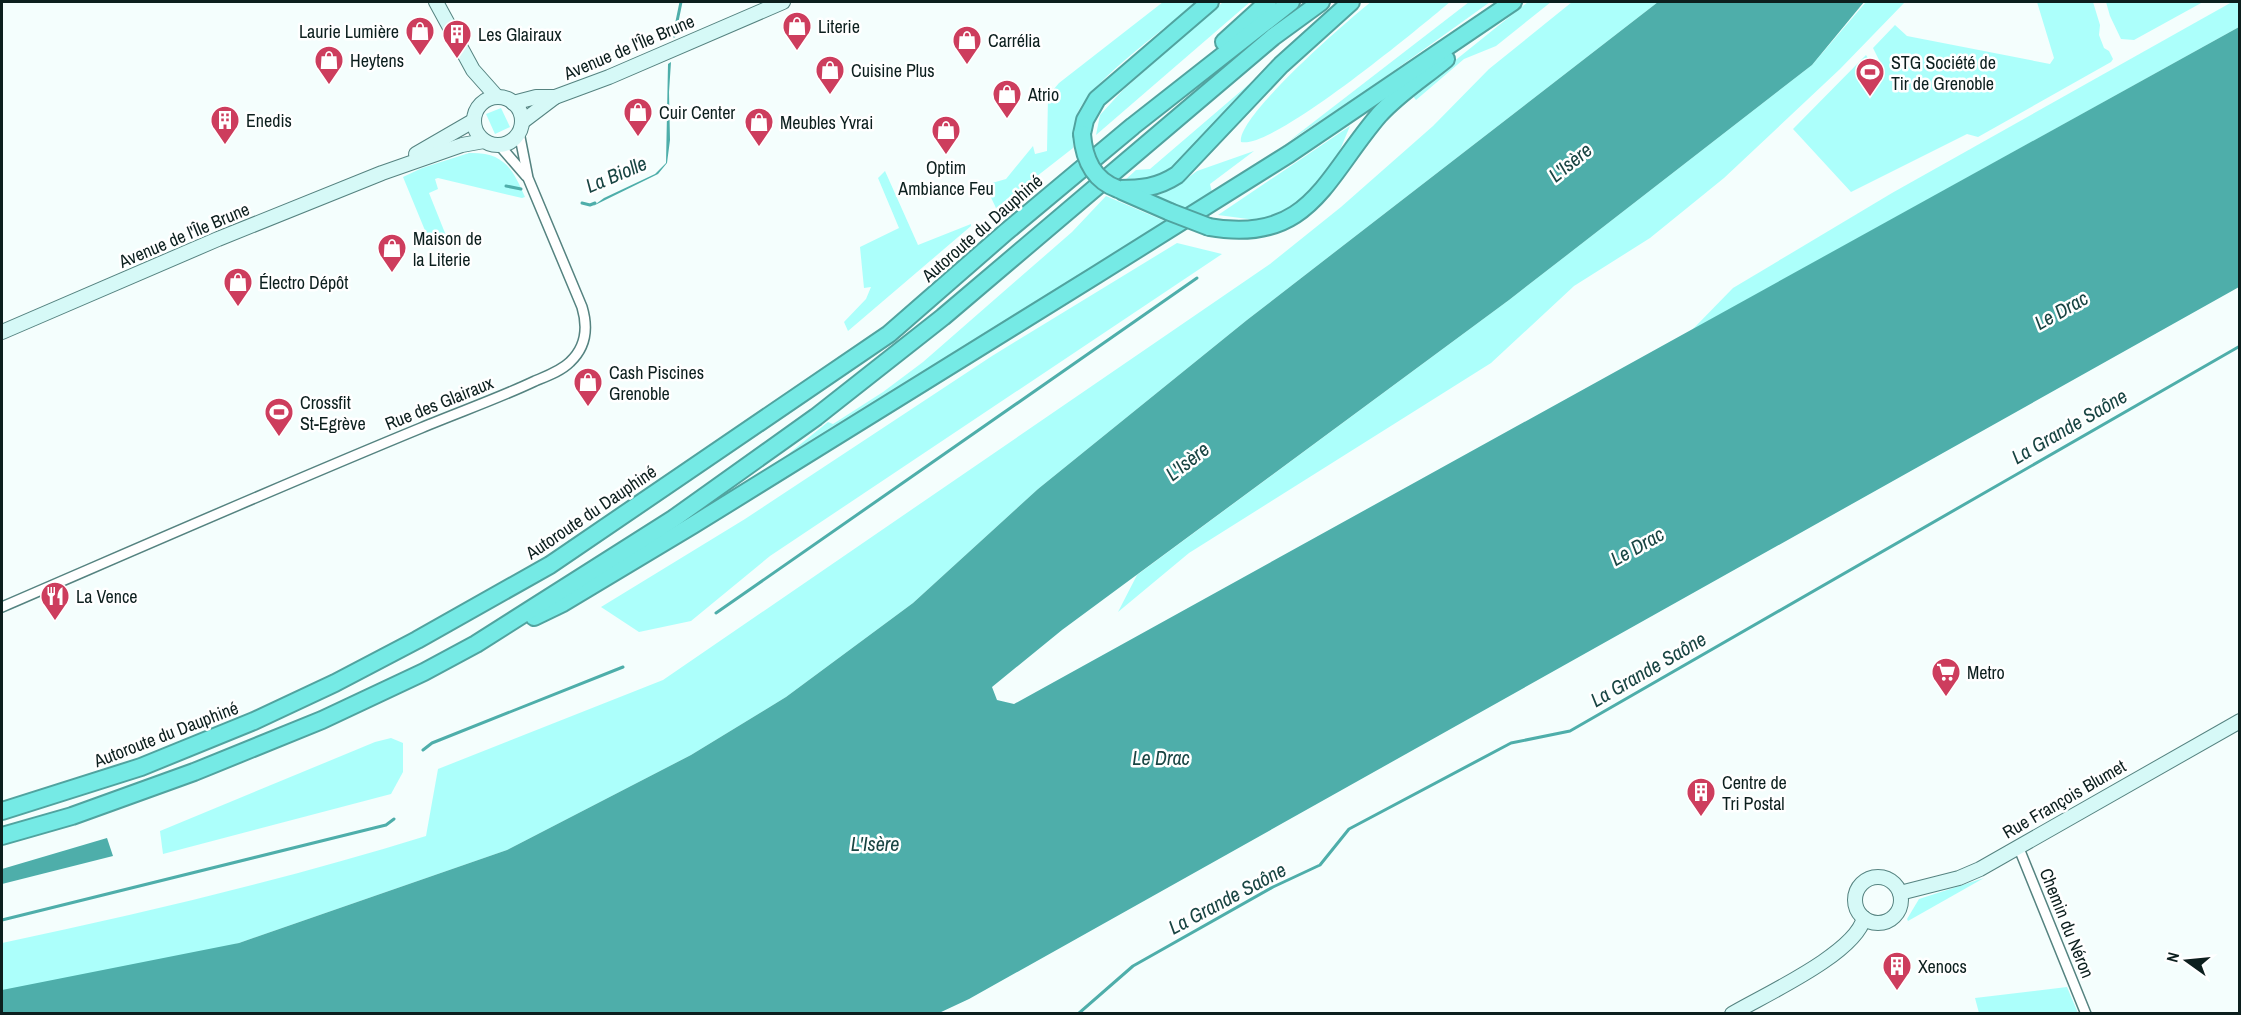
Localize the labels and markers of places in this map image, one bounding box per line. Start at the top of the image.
shop icon: Literie [781,10,813,52]
place label: Literie [818,14,860,39]
shop icon: Laurie Lumière [404,15,436,57]
building icon: Les Glairaux [441,18,473,60]
place label: Laurie Lumière [299,19,399,44]
place label: Les Glairaux [478,22,562,47]
shop icon: Carrélia [951,24,983,66]
place label: Carrélia [988,28,1041,53]
shop icon: Heytens [313,44,345,86]
place label: Heytens [350,48,404,73]
place label: STG Société de Tir de Grenoble [1891,50,1996,96]
shop icon: Cuisine Plus [814,54,846,96]
sports icon: STG Société de Tir de Grenoble [1854,56,1886,98]
place label: Cuisine Plus [851,58,935,83]
shop icon: Atrio [991,78,1023,120]
place label: Atrio [1027,82,1059,107]
shop icon: Cuir Center [622,96,654,138]
place label: Cuir Center [659,100,735,125]
building icon: Enedis [209,104,241,146]
shop icon: Meubles Yvrai [743,106,775,148]
place label: Enedis [246,108,292,133]
place label: Meubles Yvrai [780,110,873,135]
shop icon: Optim Ambiance Feu [930,114,962,156]
place label: Optim Ambiance Feu [897,155,994,201]
place label: Maison de la Literie [413,226,482,272]
shop icon: Maison de la Literie [376,232,408,274]
shop icon: Électro Dépôt [222,266,254,308]
place label: Électro Dépôt [259,270,348,295]
place label: Cash Piscines Grenoble [609,360,704,406]
shop icon: Cash Piscines Grenoble [572,366,604,408]
place label: Crossfit St-Egrève [300,390,366,436]
sports icon: Crossfit St-Egrève [263,396,295,438]
restaurant icon: La Vence [39,580,71,622]
place label: La Vence [76,584,138,609]
supermarket icon: Metro [1930,656,1962,698]
place label: Metro [1967,660,2005,685]
place label: Centre de Tri Postal [1722,770,1787,816]
building icon: Centre de Tri Postal [1685,776,1717,818]
building icon: Xenocs [1881,950,1913,992]
place label: Xenocs [1918,954,1967,979]

